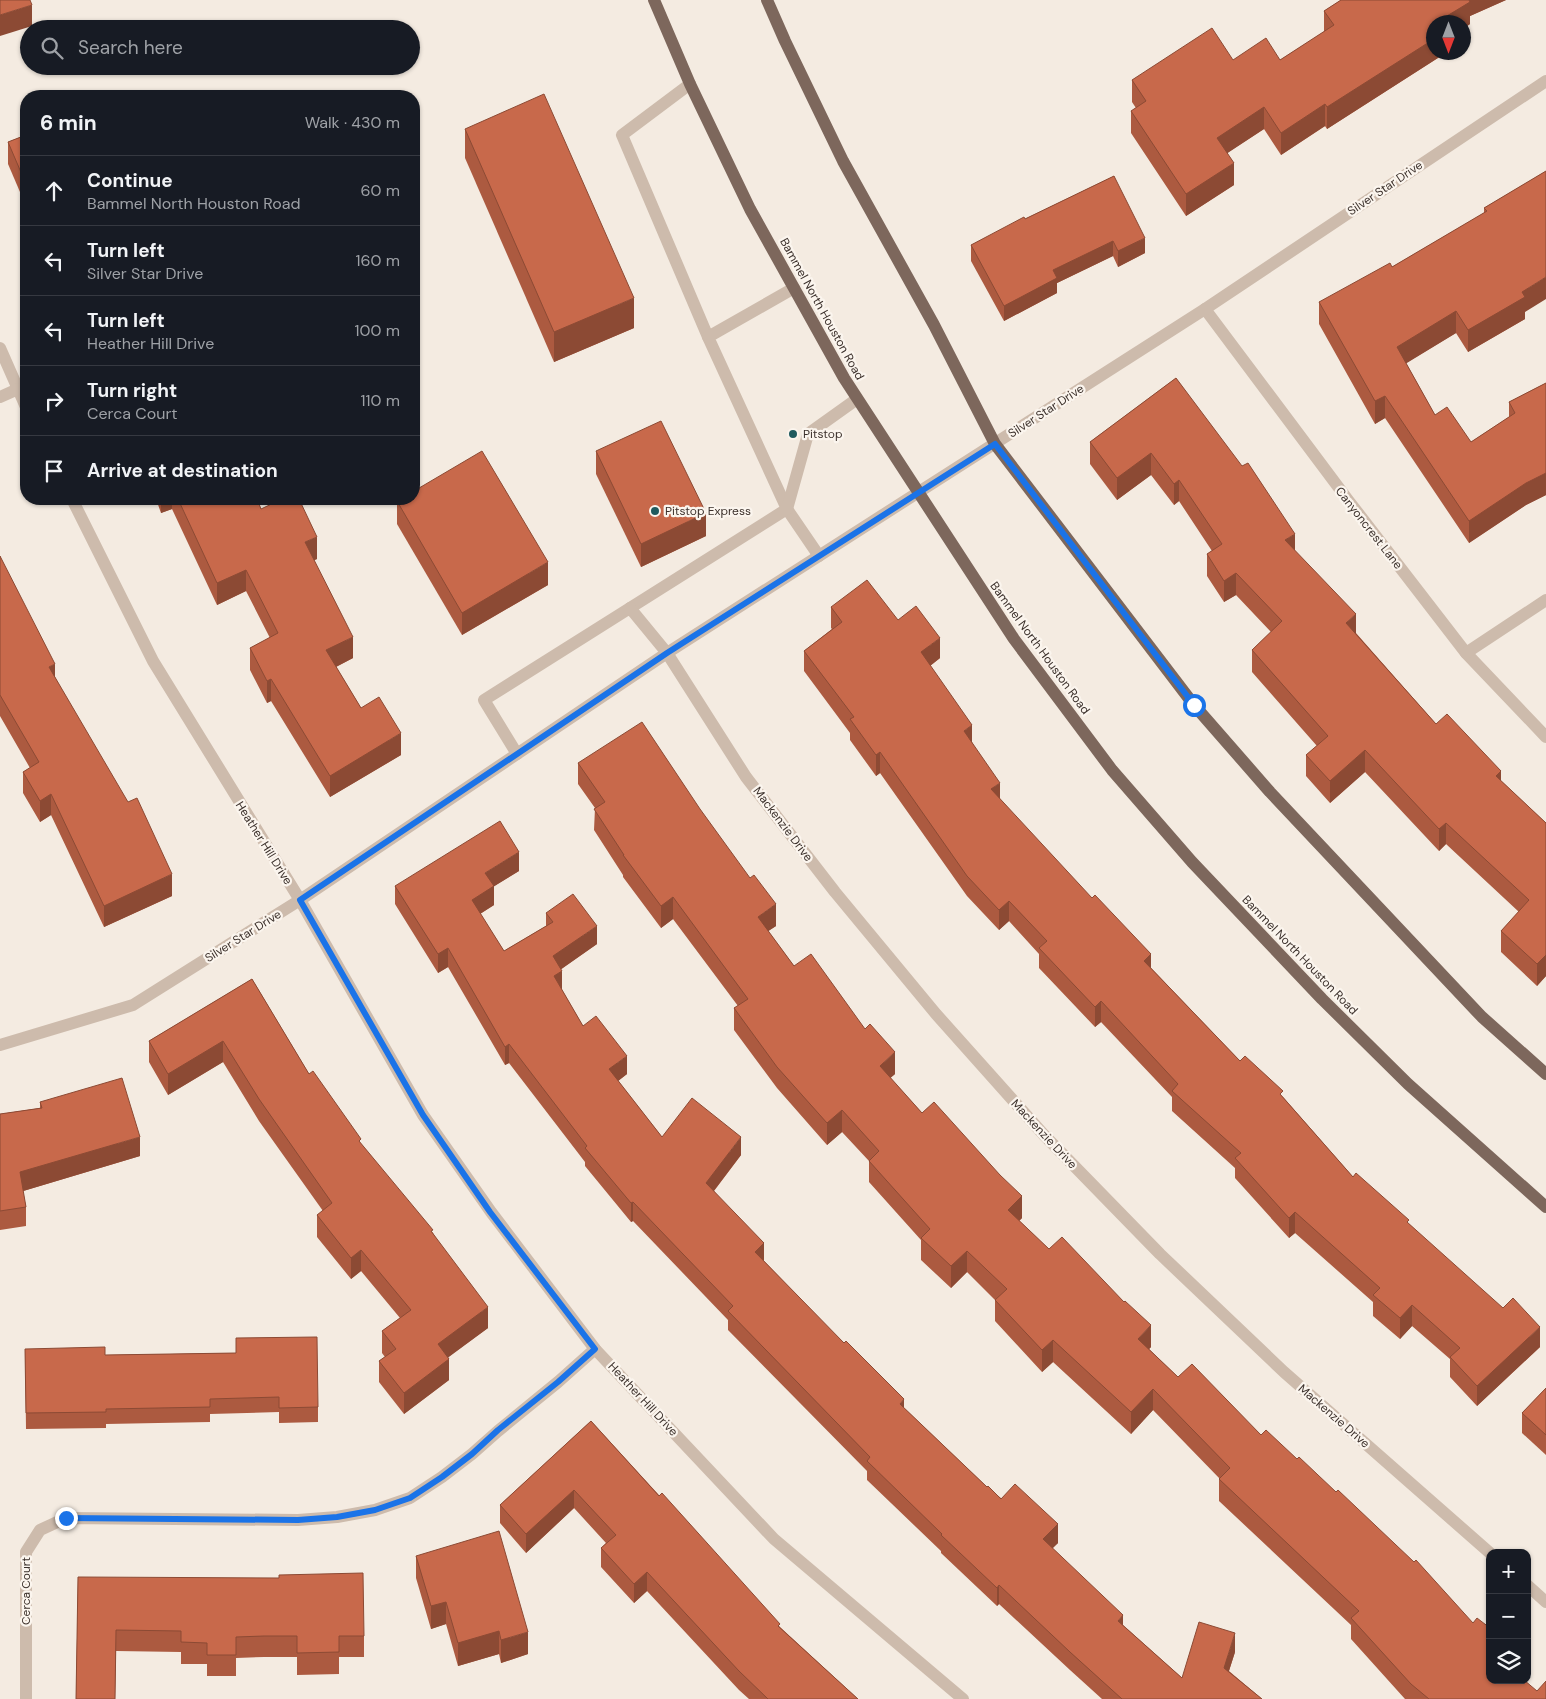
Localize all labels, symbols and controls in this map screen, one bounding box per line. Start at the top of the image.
north arrow [1426,15,1471,60]
search box [20,20,420,75]
icon: search [38,34,66,62]
text: Search here [78,35,183,60]
text: 6 min [40,109,97,137]
text: Walk · 430 m [305,112,400,133]
street label: Silver Star Drive [1344,157,1426,219]
text: Continue [87,168,173,193]
icon: ahead [40,177,68,205]
text: 60 m [360,180,400,201]
text: Bammel North Houston Road [87,193,300,214]
street label: Bammel North Houston Road [776,235,868,383]
text: Turn left [87,238,165,263]
icon: left [40,247,68,275]
text: 160 m [356,250,400,271]
text: Silver Star Drive [87,263,203,284]
text: Turn left [87,308,165,333]
icon: left [40,317,68,345]
text: 100 m [355,320,400,341]
text: Heather Hill Drive [87,333,214,354]
text: Turn right [87,378,177,403]
street label: Silver Star Drive [1005,380,1087,441]
icon: right [40,387,68,415]
text: 110 m [361,390,400,411]
text: Cerca Court [87,403,178,424]
place label: Pitstop [803,426,842,442]
marker: Pitstop [787,428,799,440]
icon: arrive [40,457,68,485]
text: Arrive at destination [87,458,278,483]
street label: Canyoncrest Lane [1332,484,1406,572]
place label: Pitstop Express [665,503,751,519]
marker: Pitstop Express [649,505,661,517]
street label: Bammel North Houston Road [986,579,1094,717]
route start [1183,694,1206,717]
street label: Mackenzie Drive [750,783,816,865]
street label: Heather Hill Drive [232,798,296,888]
street label: Bammel North Houston Road [1239,892,1361,1018]
street label: Silver Star Drive [202,906,284,966]
street label: Mackenzie Drive [1008,1096,1081,1172]
street label: Heather Hill Drive [605,1359,682,1439]
street label: Mackenzie Drive [1295,1381,1373,1452]
route end [55,1507,78,1530]
map controls [1486,1549,1531,1684]
button: + [1486,1549,1531,1594]
street label: Cerca Court [18,1557,34,1625]
button: − [1486,1594,1531,1639]
button: layers [1486,1639,1531,1684]

